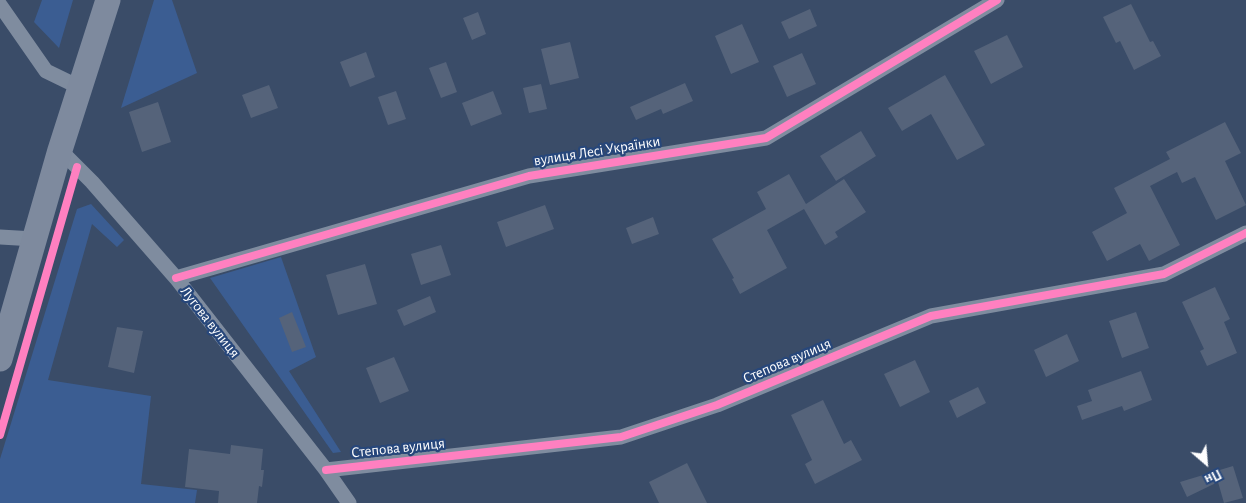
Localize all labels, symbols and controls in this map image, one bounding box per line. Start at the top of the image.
street label: вулиця Лесі Українки [532,132,662,170]
street label: Лугова вулиця [177,283,243,361]
street label: Степова вулиця [740,334,834,388]
street label: Степова вулиця [350,434,446,462]
north arrow [1181,438,1231,488]
text: Пн [1202,466,1224,486]

